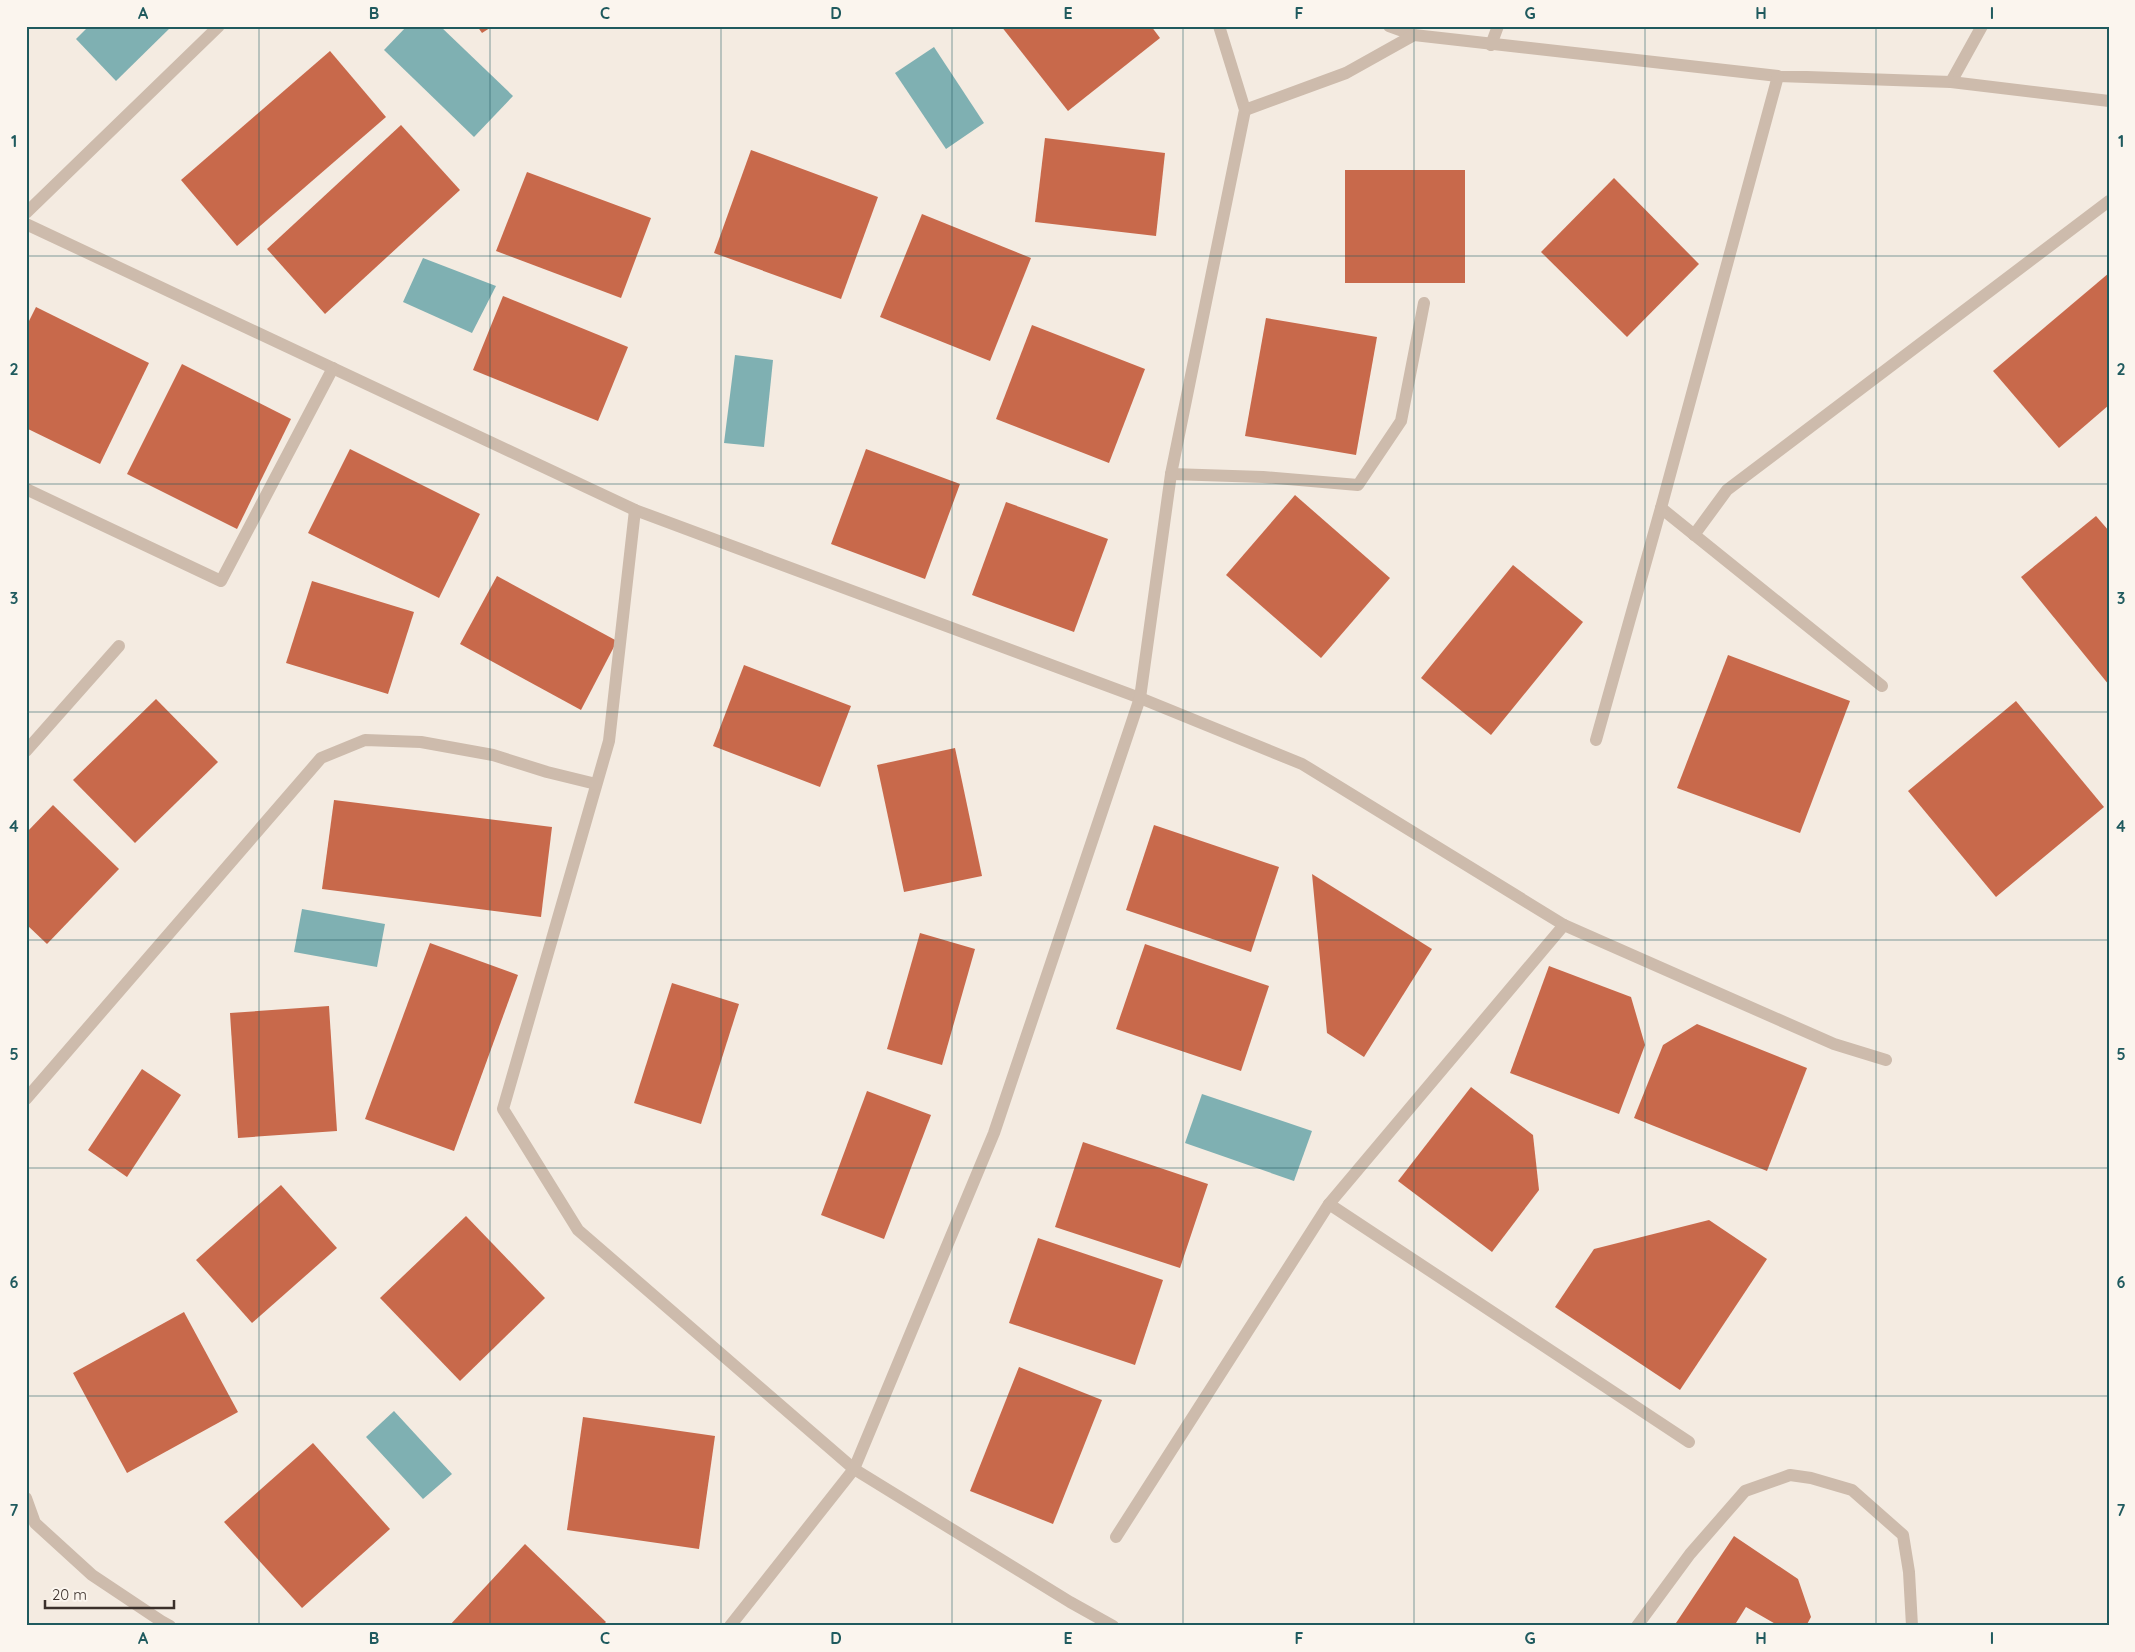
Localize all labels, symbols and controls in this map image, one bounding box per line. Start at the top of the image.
text: A [138,3,149,23]
text: B [369,3,379,23]
text: C [600,3,610,23]
text: D [830,3,842,23]
text: E [1063,3,1073,23]
text: F [1295,3,1304,23]
text: G [1524,3,1536,23]
text: H [1755,3,1767,23]
text: I [1990,3,1994,23]
text: 1 [11,131,17,151]
text: 1 [2118,131,2124,151]
text: 2 [9,359,19,379]
text: 2 [2116,359,2126,379]
text: 3 [10,588,18,608]
text: 3 [2117,588,2125,608]
text: 4 [9,816,19,836]
text: 4 [2116,816,2126,836]
text: 5 [9,1044,19,1064]
text: 5 [2116,1044,2126,1064]
text: 6 [10,1272,19,1292]
text: 6 [2117,1272,2126,1292]
text: 7 [10,1500,19,1520]
text: 7 [2117,1500,2126,1520]
scale bar [45,1577,174,1609]
text: 20 m [52,1585,87,1604]
text: A [138,1628,149,1648]
text: B [369,1628,379,1648]
text: C [600,1628,610,1648]
text: D [830,1628,842,1648]
text: E [1063,1628,1073,1648]
text: F [1295,1628,1304,1648]
text: G [1524,1628,1536,1648]
text: H [1755,1628,1767,1648]
text: I [1990,1628,1994,1648]

